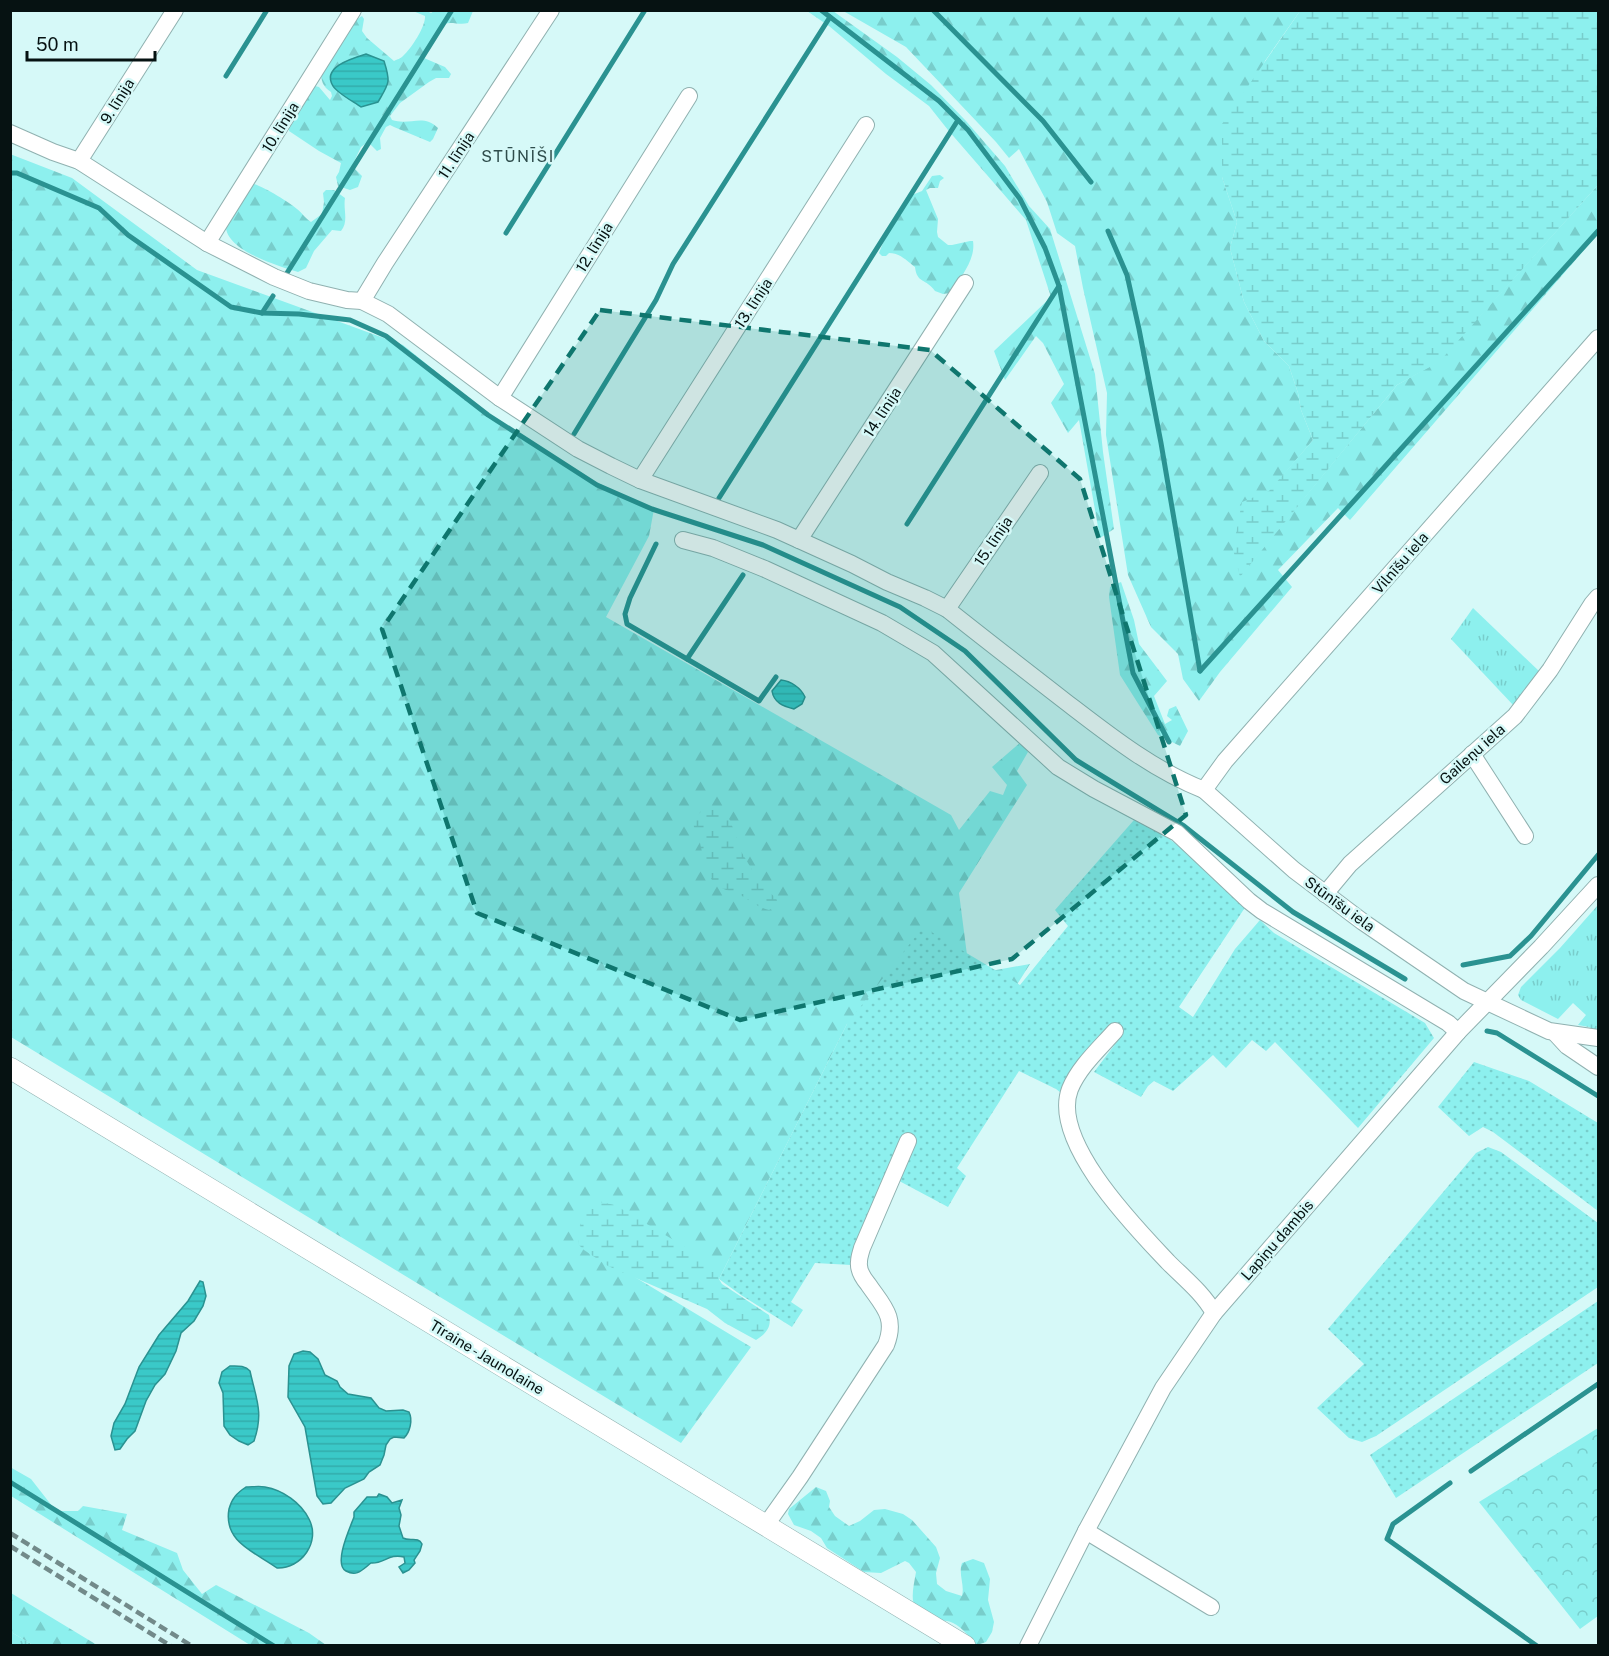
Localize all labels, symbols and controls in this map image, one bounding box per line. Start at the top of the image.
scale bar [27,24,154,62]
text: 50 m [36,34,79,55]
street label: 9. līnija [97,75,137,127]
street label: 10. līnija [258,99,302,155]
street label: 11. līnija [435,128,477,182]
district label: STŪNĪŠI [481,146,555,166]
street label: 12. līnija [572,219,616,275]
street label: 13. līnija [731,275,775,331]
street label: 14. līnija [860,384,904,440]
street label: 15. līnija [970,513,1016,569]
street label: Vilnīšu iela [1369,529,1431,597]
street label: Gaileņu iela [1436,720,1508,788]
street label: Stūnīšu iela [1302,873,1378,935]
street label: Lapiņu dambis [1238,1196,1316,1284]
street label: Tīraine - Jaunolaine [427,1316,547,1398]

